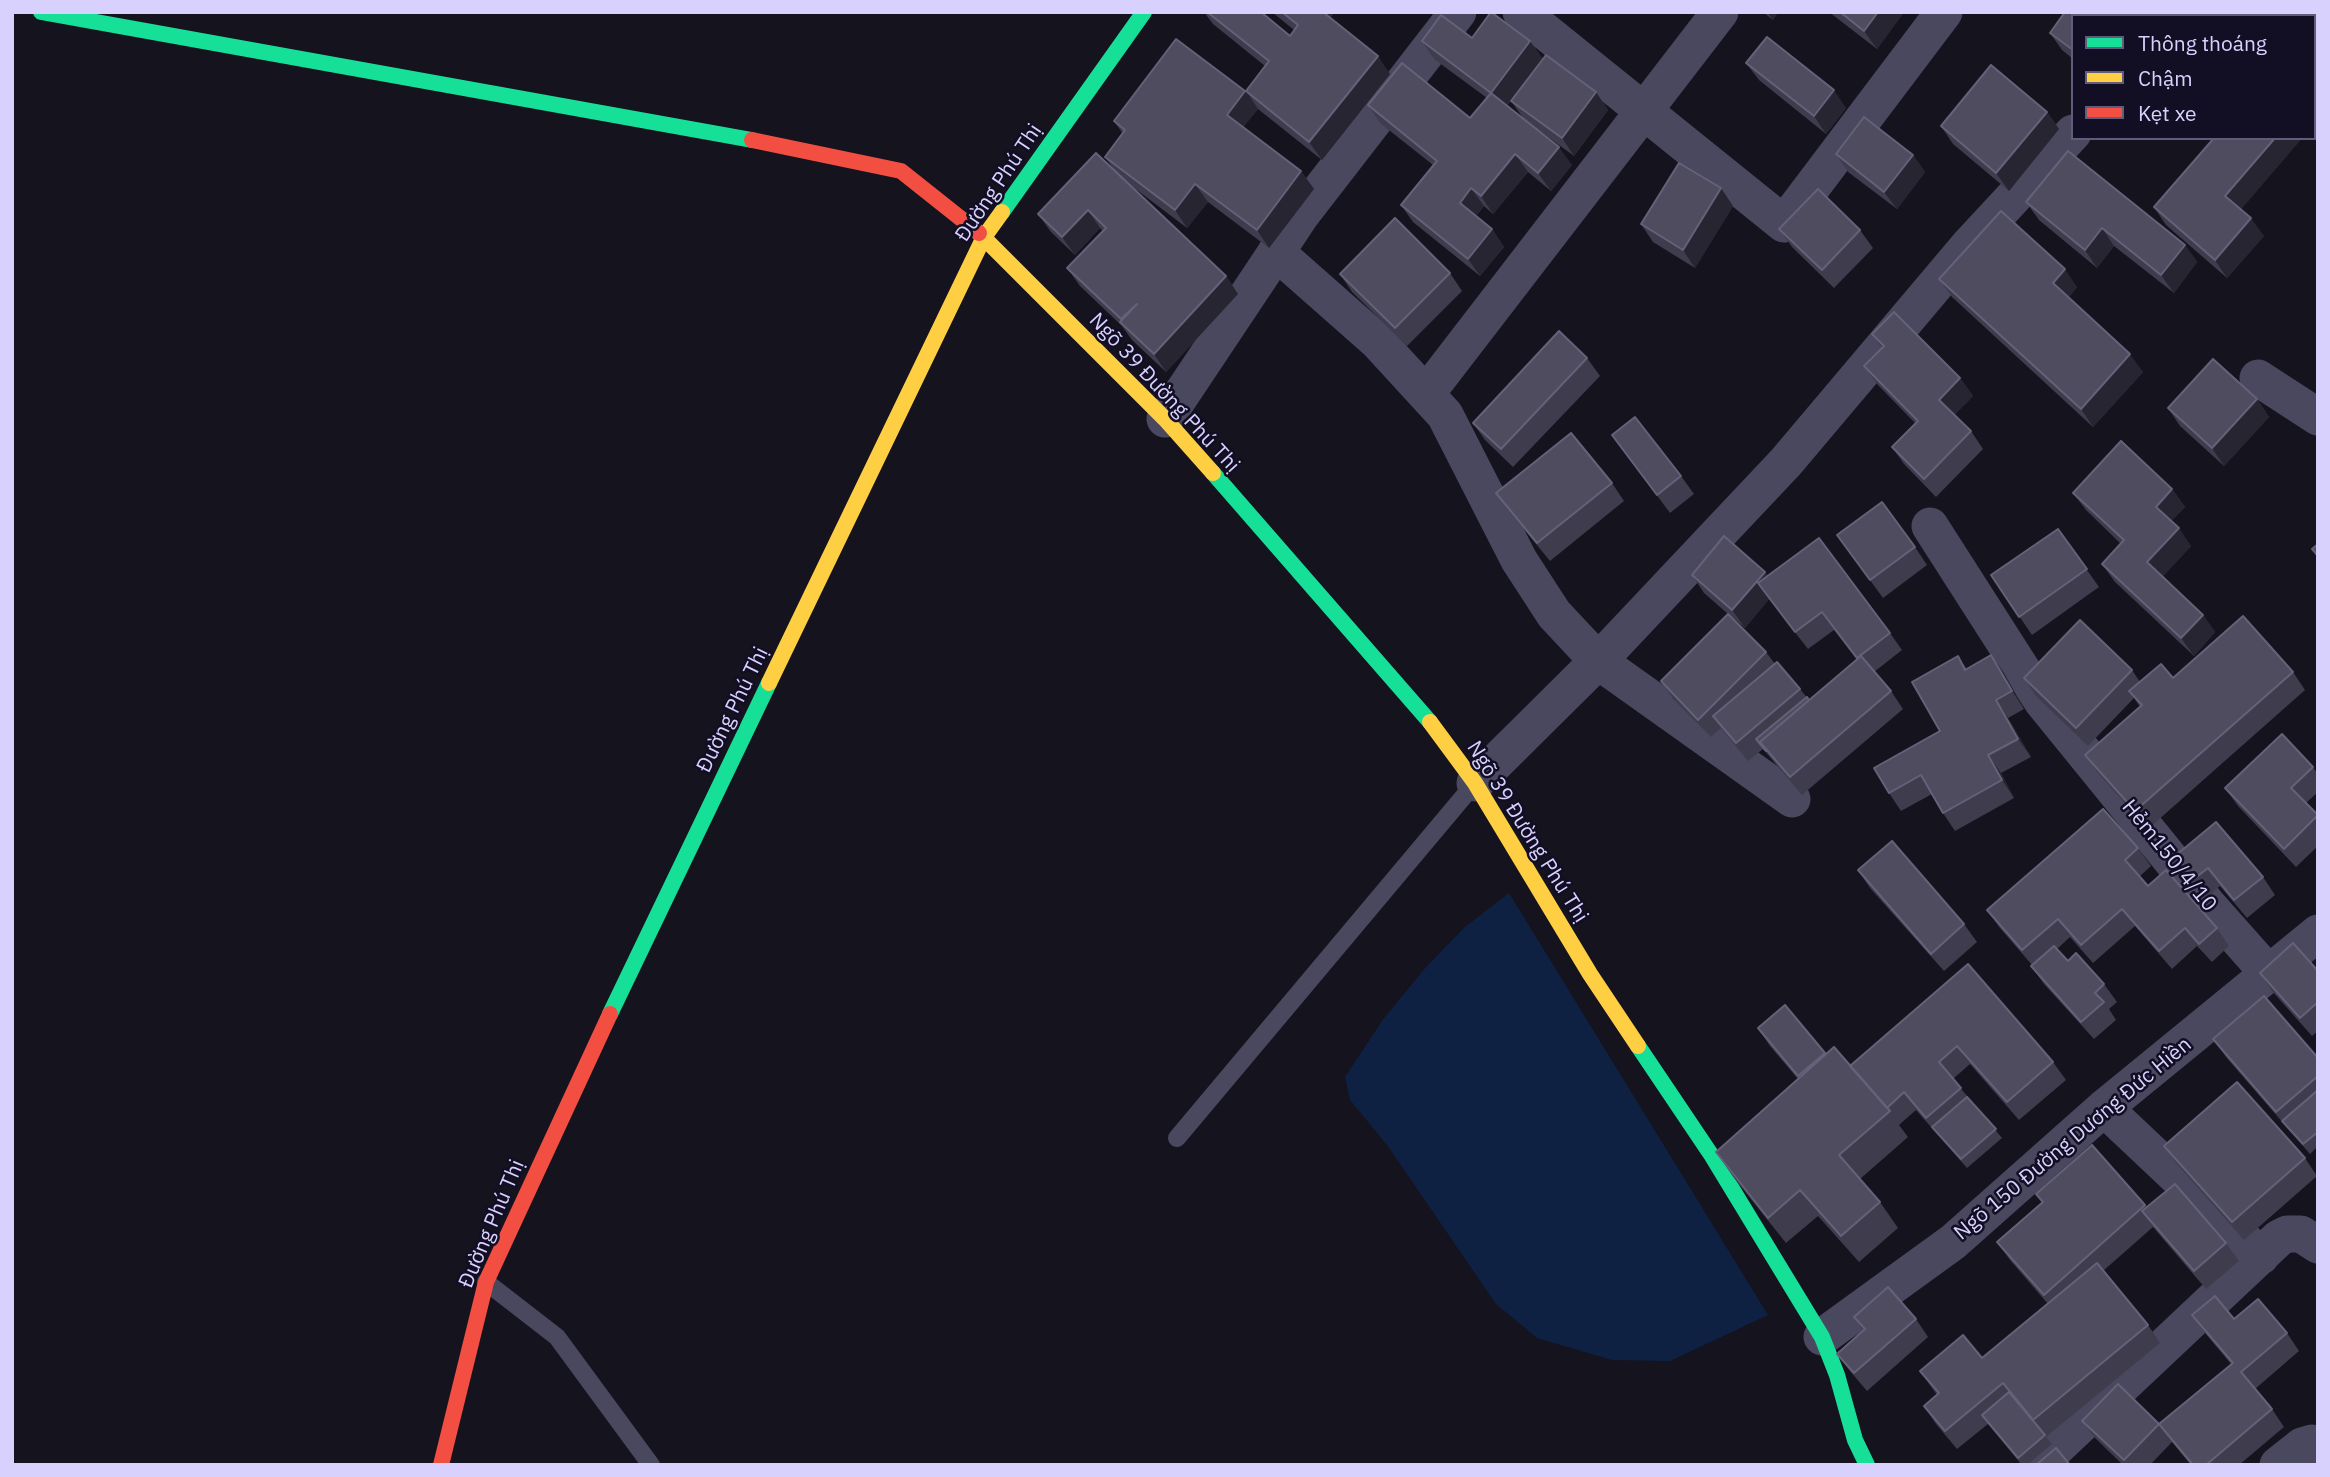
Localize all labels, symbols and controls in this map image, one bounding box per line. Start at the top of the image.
legend [2071,14,2316,140]
text: Thông thoáng [2138,29,2267,57]
text: Chậm [2138,64,2193,92]
text: Kẹt xe [2138,99,2197,127]
street label: Đường Phú Thị [950,119,1048,247]
street label: Ngõ 39 Đường Phú Thị [1083,308,1245,478]
street label: Đường Phú Thị [692,643,774,777]
street label: Ngõ 39 Đường Phú Thị [1461,737,1593,927]
street label: Hẻm150/4/10 [2116,795,2222,917]
street label: Ngõ 150 Đường Dương Đức Hiền [1949,1032,2197,1246]
street label: Đường Phú Thị [454,1156,530,1292]

